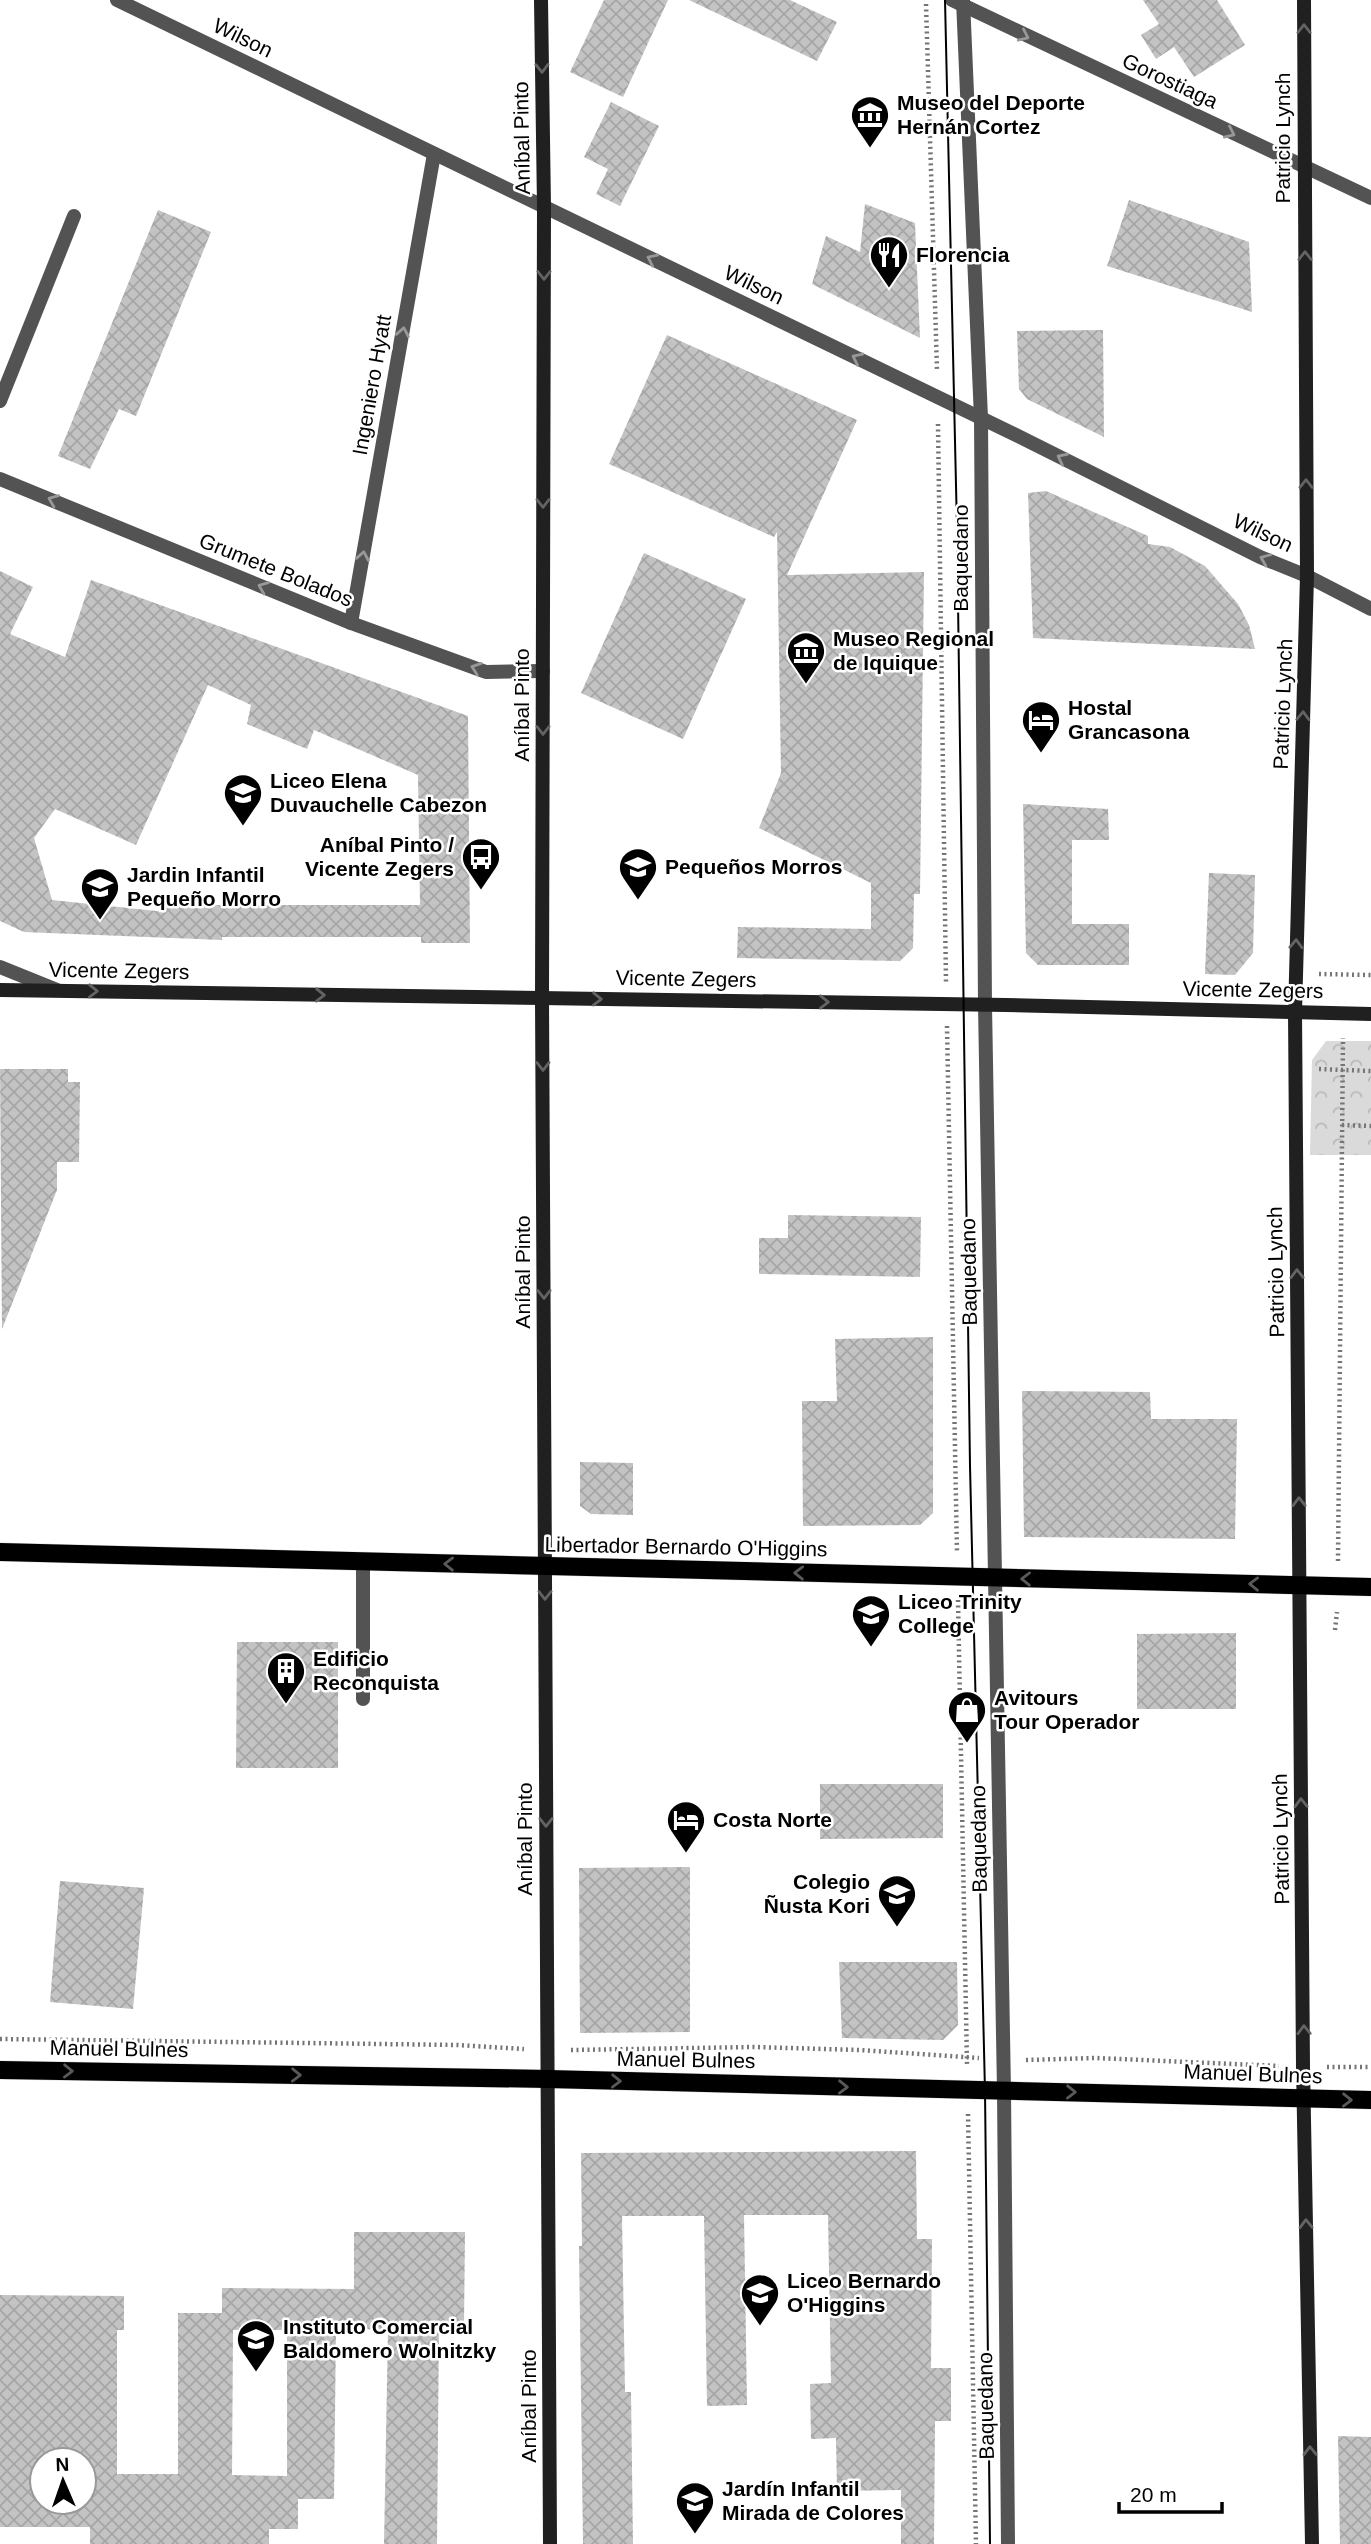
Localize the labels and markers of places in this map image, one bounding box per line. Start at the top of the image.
place label: Museo del Deporte Hernán Cortez [897,91,1085,138]
museum icon: Museo del Deporte Hernán Cortez [849,94,891,149]
restaurant icon: Florencia [868,234,910,289]
place label: Florencia [916,243,1010,266]
place label: Museo Regional de Iquique [833,627,994,674]
museum icon: Museo Regional de Iquique [785,630,827,685]
place label: Hostal Grancasona [1068,696,1190,743]
hotel icon: Hostal Grancasona [1020,699,1062,754]
place label: Liceo Elena Duvauchelle Cabezon [270,769,487,816]
school or university icon: Liceo Elena Duvauchelle Cabezon [222,772,264,827]
place label: Aníbal Pinto / Vicente Zegers [305,833,454,880]
bus stop icon: Aníbal Pinto / Vicente Zegers [460,836,502,891]
school or university icon: Pequeños Morros [617,846,659,901]
place label: Pequeños Morros [665,855,842,878]
place label: Jardin Infantil Pequeño Morro [127,863,281,910]
school or university icon: Jardin Infantil Pequeño Morro [79,866,121,921]
place label: Liceo Trinity College [898,1590,1022,1637]
school or university icon: Liceo Trinity College [850,1593,892,1648]
place label: Edificio Reconquista [313,1647,439,1694]
building icon: Edificio Reconquista [265,1650,307,1705]
place label: Avitours Tour Operador [994,1686,1139,1733]
shop icon: Avitours Tour Operador [946,1689,988,1744]
hotel icon: Costa Norte [665,1799,707,1854]
place label: Costa Norte [713,1808,832,1831]
place label: Colegio Ñusta Kori [764,1870,870,1917]
school or university icon: Colegio Ñusta Kori [876,1873,918,1928]
place label: Liceo Bernardo O'Higgins [787,2269,941,2316]
school or university icon: Liceo Bernardo O'Higgins [739,2272,781,2327]
place label: Instituto Comercial Baldomero Wolnitzky [283,2315,496,2362]
school or university icon: Instituto Comercial Baldomero Wolnitzky [235,2318,277,2373]
place label: Jardín Infantil Mirada de Colores [722,2477,904,2524]
school or university icon: Jardín Infantil Mirada de Colores [674,2480,716,2535]

